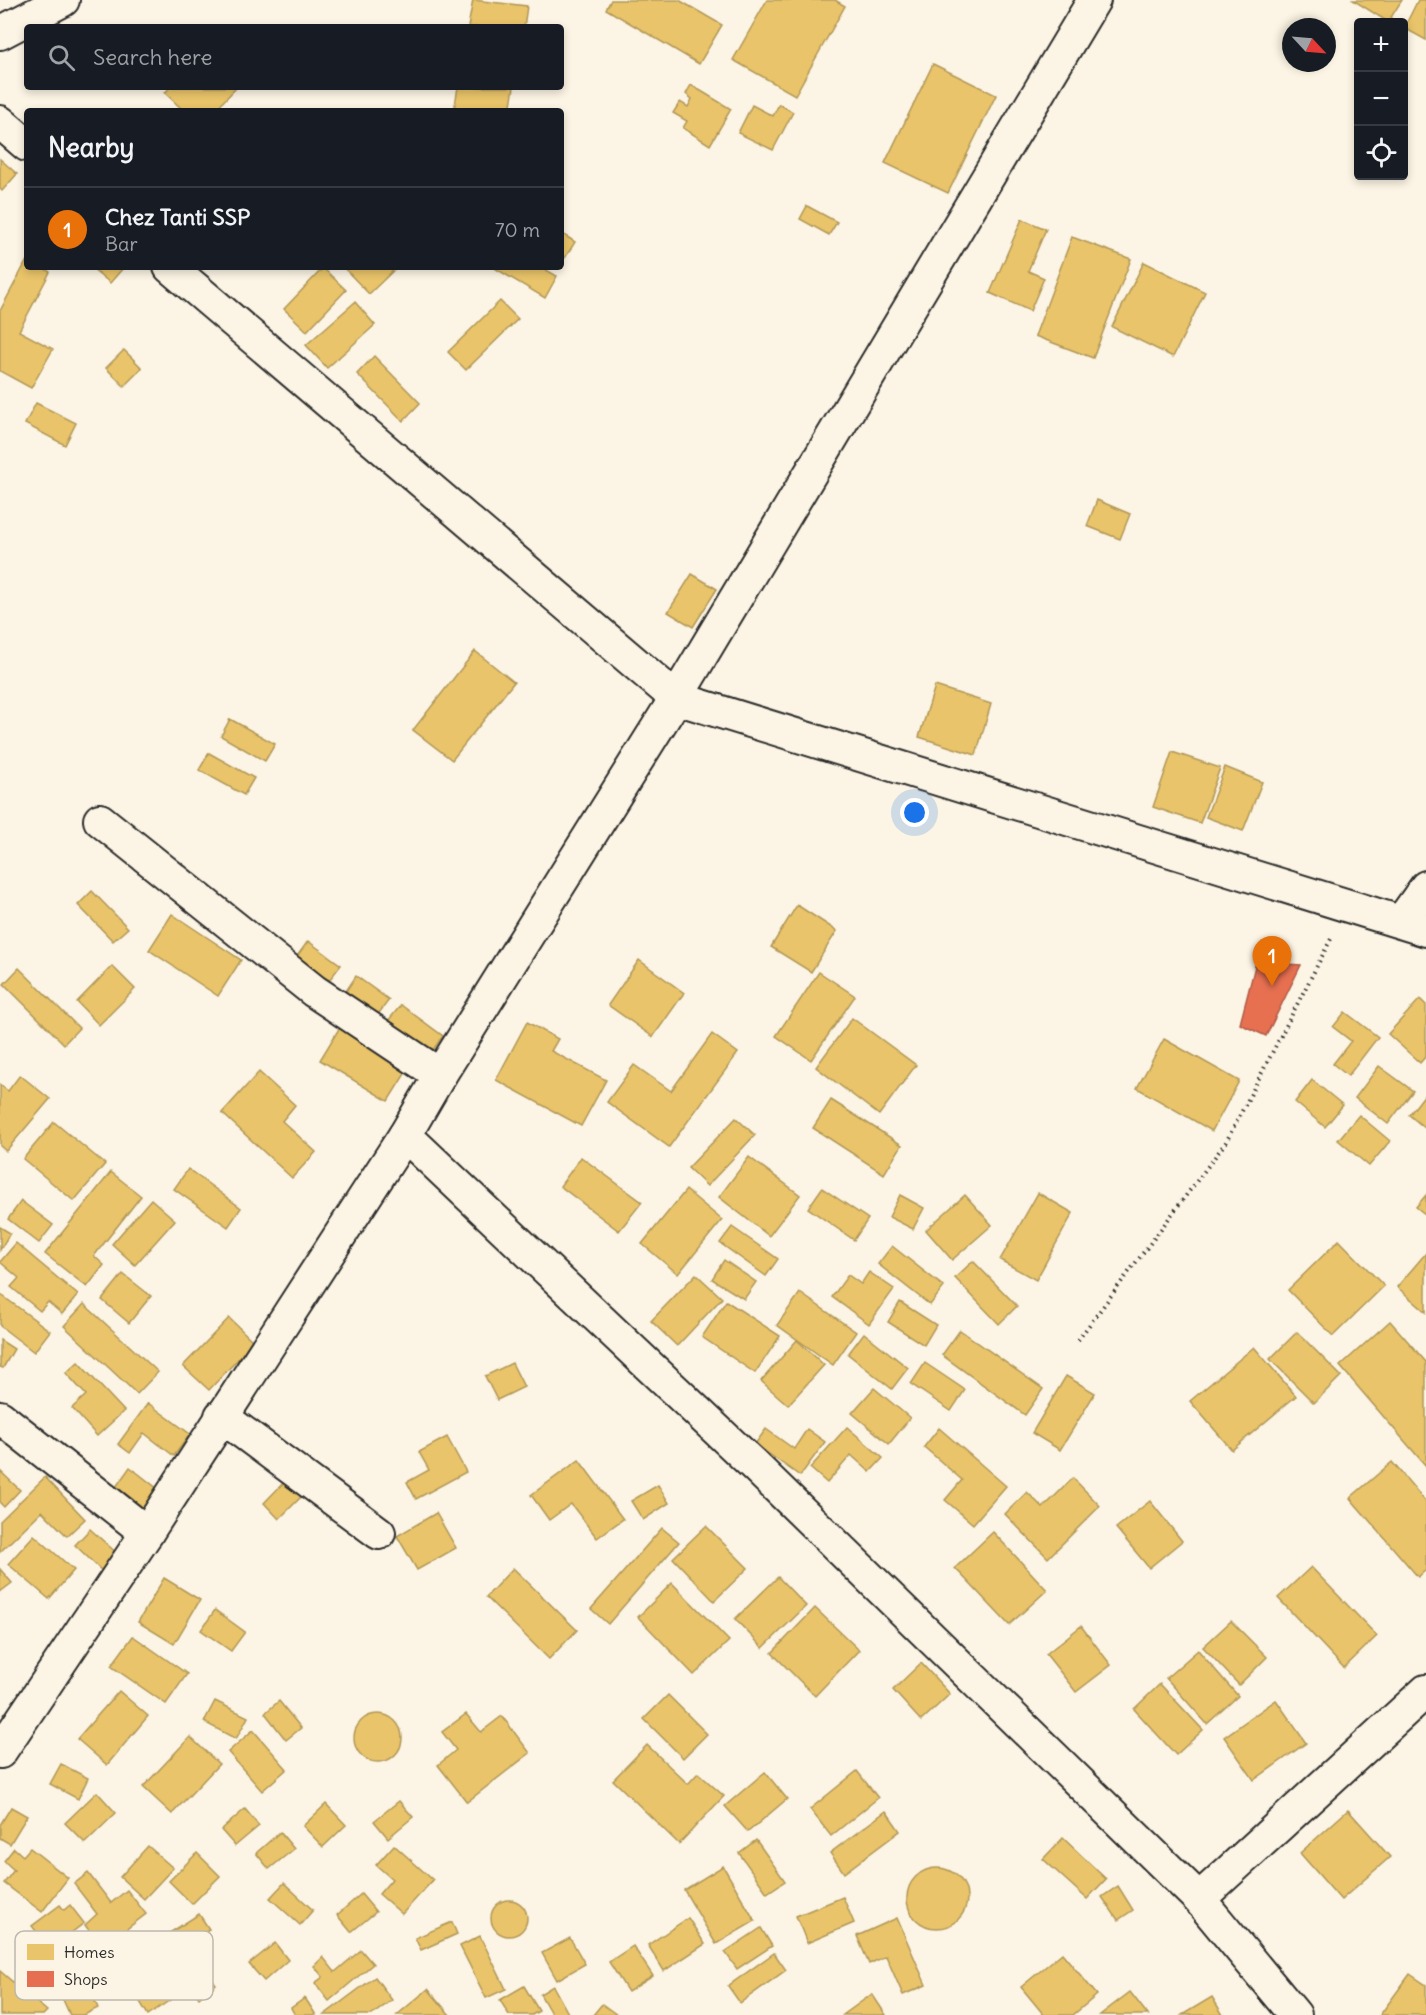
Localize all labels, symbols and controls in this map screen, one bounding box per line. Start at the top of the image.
north arrow [1282,18,1336,72]
map controls [1354,18,1408,180]
button: + [1354,18,1408,72]
search box [24,24,564,90]
icon: search [45,41,78,74]
text: Search here [93,43,212,71]
button: − [1354,72,1408,126]
button: locate [1354,126,1408,180]
text: Nearby [48,131,134,164]
text: Chez Tanti SSP [105,203,250,231]
text: 1 [64,217,71,242]
text: 70 m [495,217,540,242]
text: Bar [105,231,138,256]
your location [900,798,929,827]
pin: 1 [1252,936,1292,986]
legend [15,1931,213,2000]
text: Homes [64,1942,114,1962]
text: Shops [64,1969,108,1989]

